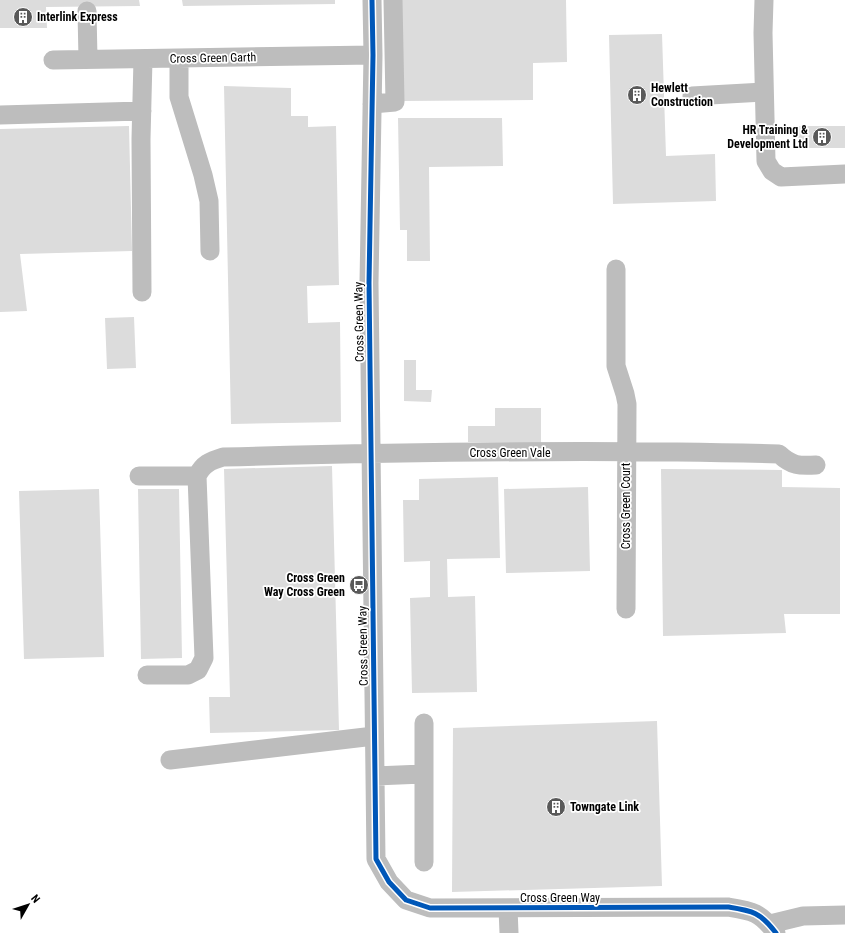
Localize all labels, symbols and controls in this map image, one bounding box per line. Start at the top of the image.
building icon: Interlink Express [12,6,34,28]
place label: Interlink Express [37,10,118,24]
street label: Cross Green Garth [170,50,257,66]
place label: Hewlett Construction [651,81,713,109]
building icon: Hewlett Construction [626,84,648,106]
place label: HR Training & Development Ltd [727,123,808,151]
building icon: HR Training & Development Ltd [811,126,833,148]
street label: Cross Green Way [351,282,367,362]
street label: Cross Green Vale [469,446,551,460]
street label: Cross Green Court [619,462,633,549]
place label: Cross Green Way Cross Green [264,571,345,599]
bus stop icon: Cross Green Way Cross Green [348,574,370,596]
street label: Cross Green Way [355,606,371,686]
building icon: Towngate Link [545,796,567,818]
place label: Towngate Link [570,800,639,814]
north arrow [8,885,48,925]
street label: Cross Green Way [520,891,600,905]
text: N [28,892,43,906]

